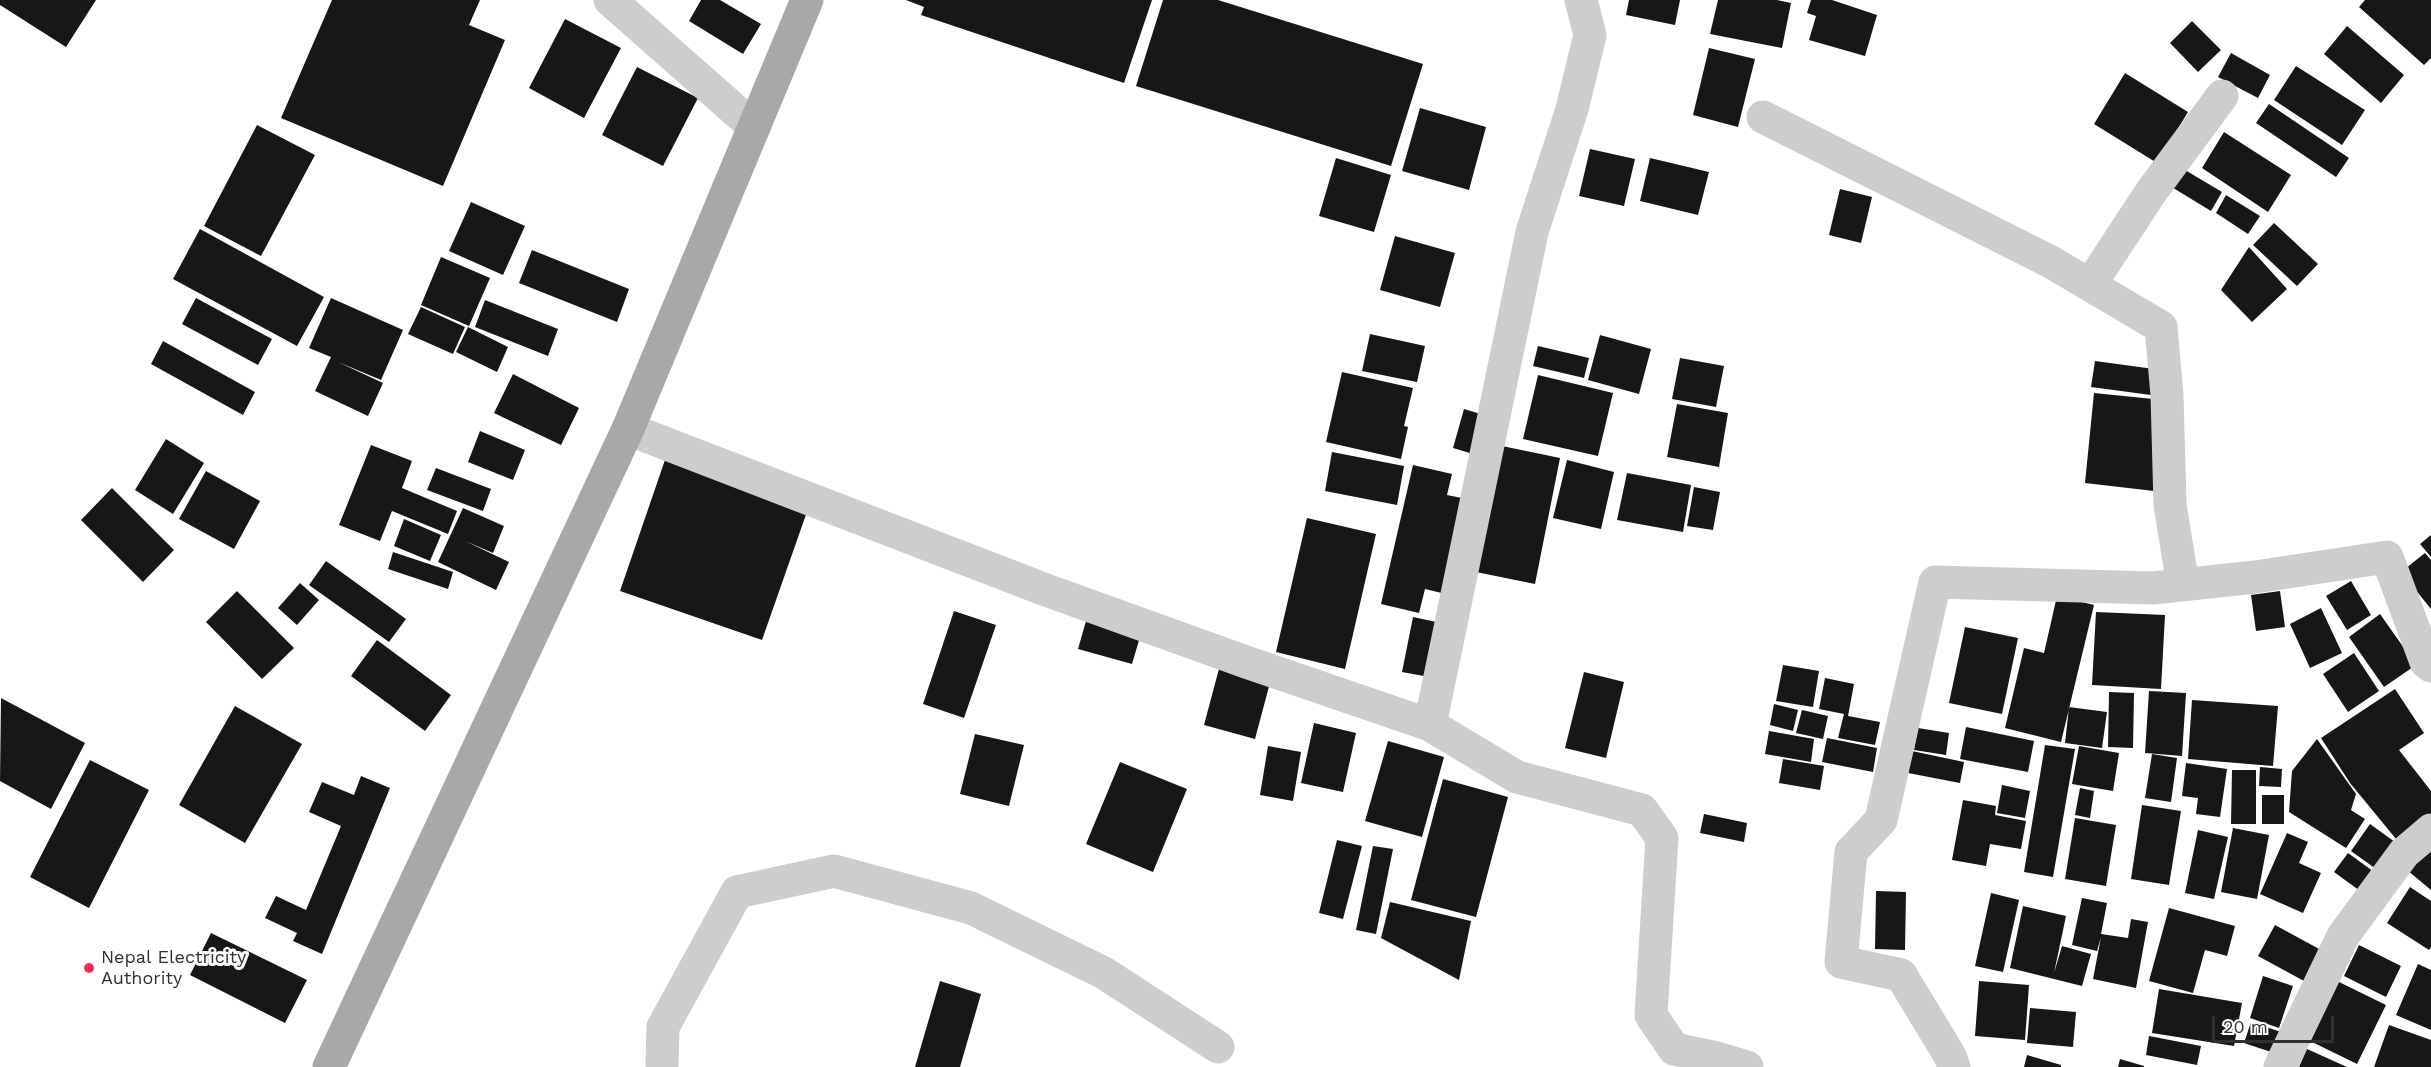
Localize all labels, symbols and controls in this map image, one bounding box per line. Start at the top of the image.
place label: Nepal Electricity Authority [101,947,246,990]
marker: Nepal Electricity Authority [82,961,96,975]
scale bar [2215,1004,2336,1042]
text: 20 m [2223,1016,2268,1037]

